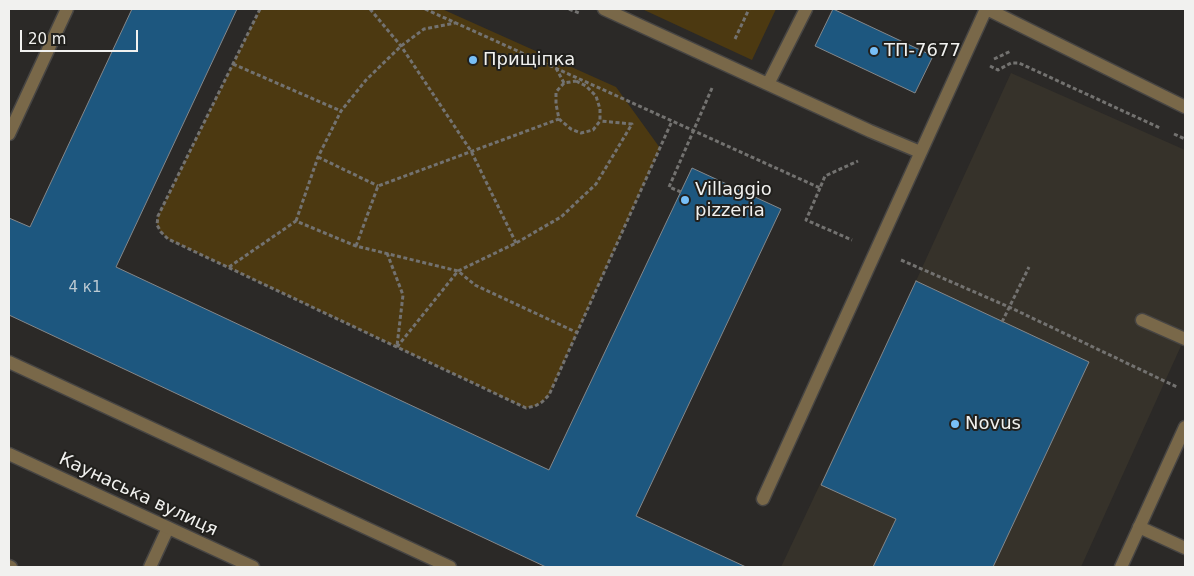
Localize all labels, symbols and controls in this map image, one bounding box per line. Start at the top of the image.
scale bar [22,20,140,52]
text: 20 m [28,30,66,48]
place label: ТП-7677 [884,40,961,62]
marker: ТП-7677 [868,45,880,57]
place label: Прищіпка [483,49,575,71]
marker: Прищіпка [467,54,479,66]
place label: Villaggio pizzeria [695,179,772,222]
marker: Villaggio pizzeria [679,194,691,206]
house number: 4 к1 [69,279,101,297]
place label: Novus [965,413,1021,435]
marker: Novus [949,418,961,430]
street label: Каунаська вулиця [55,449,221,541]

